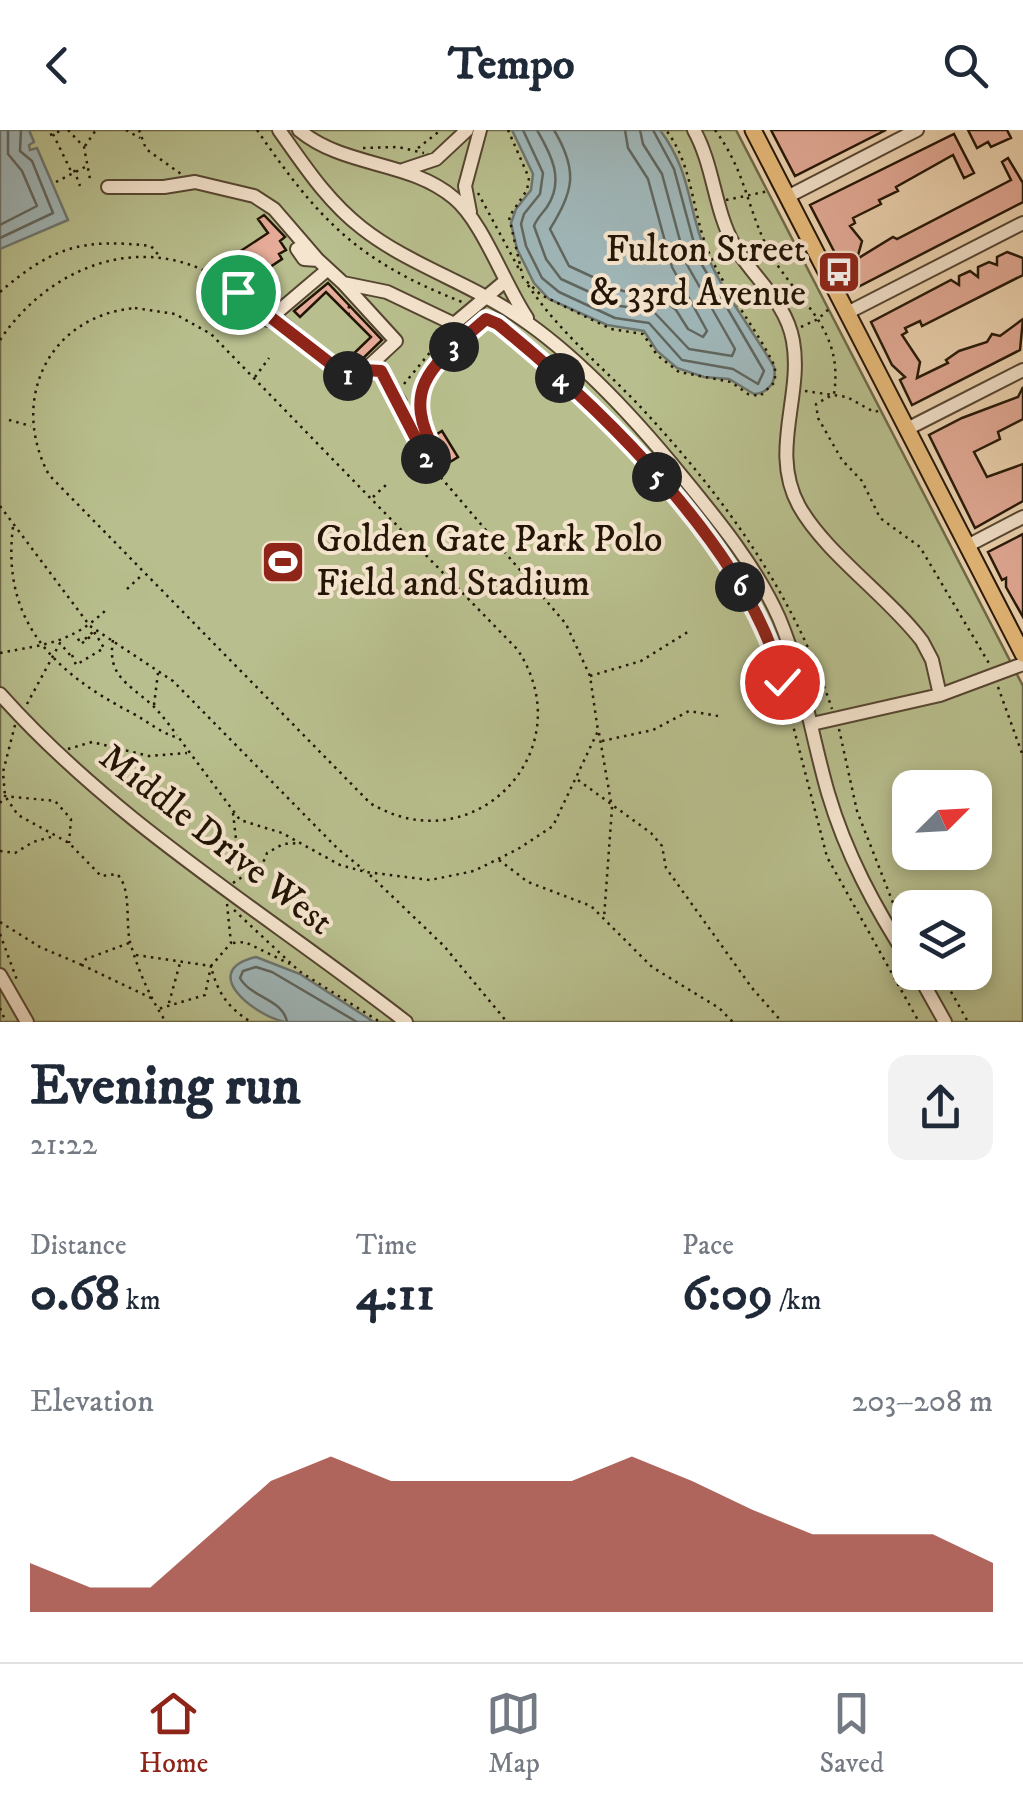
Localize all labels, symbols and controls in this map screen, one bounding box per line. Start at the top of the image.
text: Tempo [448,37,575,93]
icon: back [30,38,85,93]
icon: search [938,38,993,93]
place label: Fulton Street & 33rd Avenue [590,226,806,318]
bus stop icon: Fulton Street & 33rd Avenue [816,249,862,295]
pin [196,250,281,335]
icon: arrive [211,265,266,320]
pin: 3 [429,322,479,372]
text: 3 [449,329,459,364]
pin: 1 [323,351,373,401]
pin: 4 [535,353,585,403]
text: 1 [343,358,353,393]
text: 4 [552,360,568,395]
pin: 2 [401,434,451,484]
text: 2 [419,441,433,476]
pin: 5 [632,452,682,502]
text: 5 [650,459,664,494]
place label: Golden Gate Park Polo Field and Stadium [316,516,662,608]
sports icon: Golden Gate Park Polo Field and Stadium [260,539,306,585]
pin: 6 [715,562,765,612]
text: 6 [733,569,747,604]
pin [740,640,825,725]
icon: check [755,655,810,710]
street label: Middle Drive West [89,734,343,946]
north arrow [892,770,992,870]
map controls [892,770,992,990]
button: layers [892,890,992,990]
text: Evening run [30,1053,301,1122]
button: share [888,1055,993,1160]
text: 21:22 [30,1125,97,1165]
text: Distance [30,1228,126,1263]
text: Time [356,1228,417,1263]
text: Pace [682,1228,734,1263]
text: 0.68 [30,1263,120,1326]
text: 4:11 [356,1263,435,1326]
text: 6:09 [682,1263,773,1326]
text: km [120,1283,161,1318]
text: /km [773,1283,821,1318]
text: Elevation [30,1382,154,1422]
text: 203–208 m [851,1382,993,1422]
tab: Home [139,1686,208,1781]
tab: Map [486,1686,541,1781]
tab: Saved [820,1686,884,1781]

